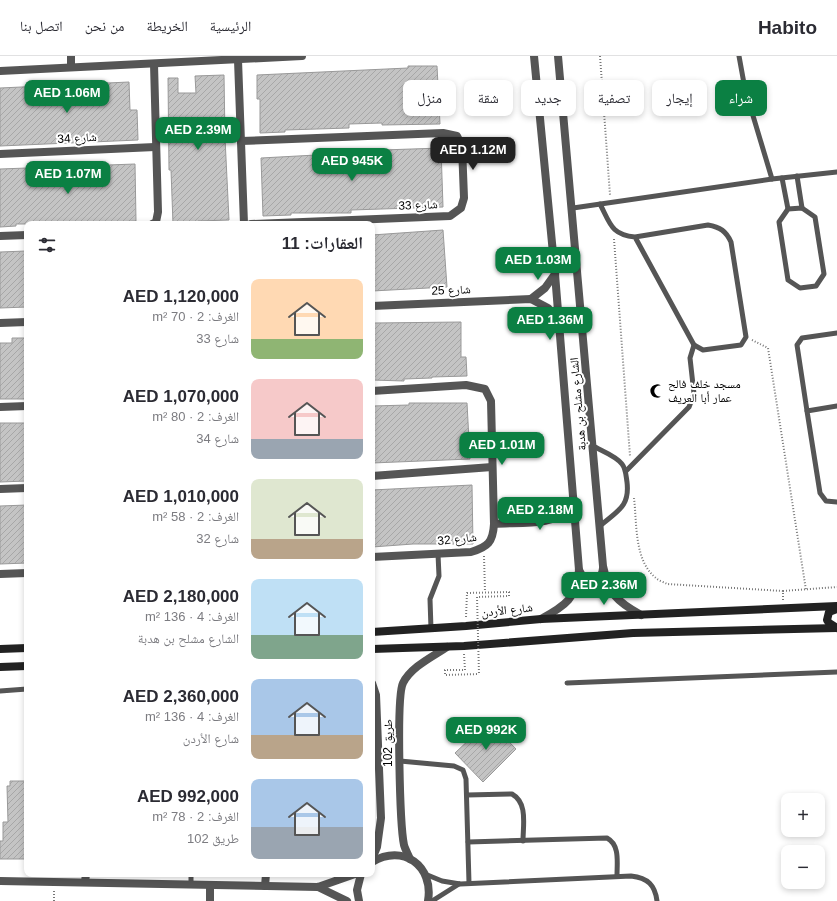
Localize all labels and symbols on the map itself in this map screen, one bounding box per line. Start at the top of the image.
pin: AED 1.06M [21,80,113,114]
pin: AED 2.39M [152,117,244,151]
street label: شارع 34 [57,130,97,147]
pin: AED 1.12M [427,137,519,171]
pin: AED 945K [311,148,393,182]
pin: AED 1.07M [22,161,114,195]
street label: شارع 33 [398,197,438,214]
pin: AED 1.03M [492,247,584,281]
street label: شارع 25 [431,282,471,299]
pin: AED 1.36M [504,307,596,341]
street label: الشارع مشلح بن هدبة [567,357,590,451]
place label: مسجد خلف فالح عمار أبا العريف [668,377,741,405]
mosque icon: مسجد خلف فالح عمار أبا العريف [649,383,665,399]
pin: AED 1.01M [456,432,548,466]
pin: AED 2.18M [494,497,586,531]
street label: شارع 32 [437,530,478,549]
pin: AED 2.36M [558,572,650,606]
street label: شارع الأردن [480,600,534,621]
pin: AED 992K [445,717,527,751]
street label: طريق 102 [381,719,395,767]

